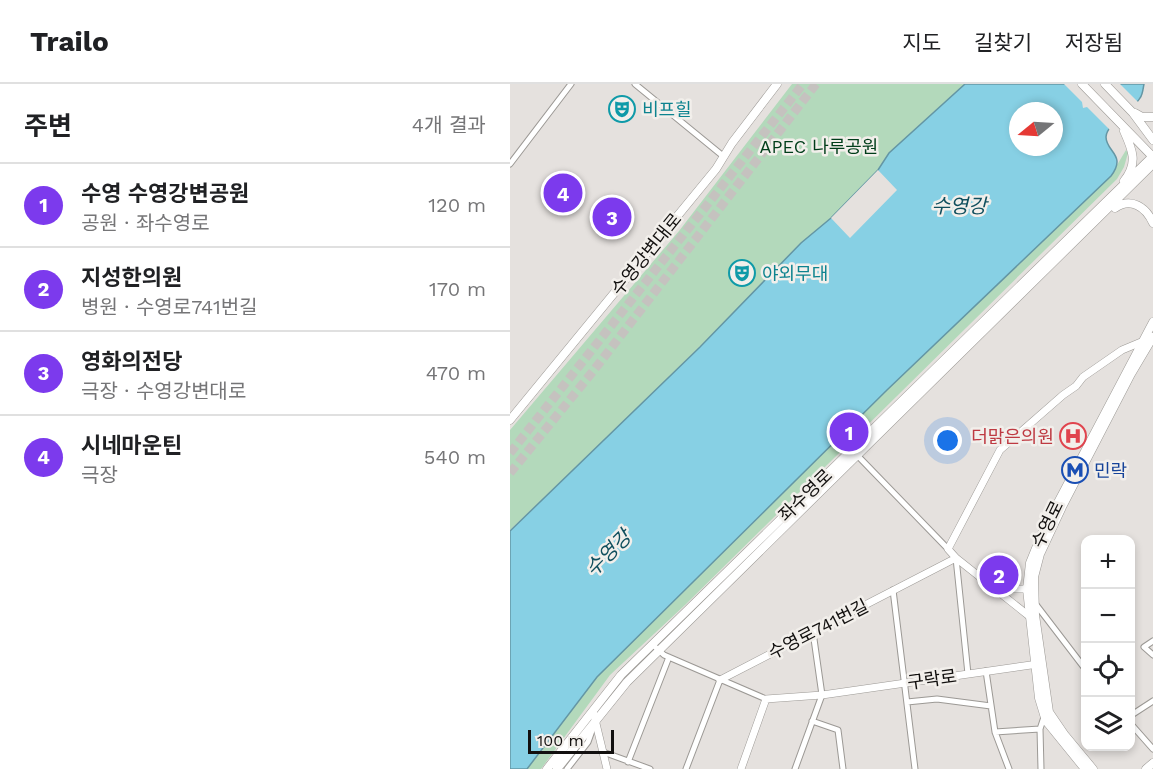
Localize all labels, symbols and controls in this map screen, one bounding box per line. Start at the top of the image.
text: Trailo [30,25,109,58]
text: 지도 [902,30,941,55]
text: 길찾기 [974,30,1032,55]
text: 저장됨 [1065,30,1123,55]
theatre icon: 비프힐 [607,94,637,124]
place label: 비프힐 [642,99,692,120]
north arrow [1009,102,1063,156]
text: 주변 [24,111,72,141]
text: 4개 결과 [412,113,486,137]
park label: APEC 나루공원 [760,136,878,157]
pin: 4 [544,170,582,216]
text: 수영 수영강변공원 [81,181,249,206]
text: 1 [39,193,48,217]
text: 120 m [428,193,486,217]
pin: 3 [592,194,632,240]
water label: 수영강 [931,194,989,218]
street label: 수영강변대로 [607,209,685,299]
text: 공원 · 좌수영로 [81,211,210,235]
theatre icon: 야외무대 [727,258,757,288]
place label: 야외무대 [762,263,828,284]
text: 지성한의원 [81,265,182,290]
text: 2 [38,277,49,301]
text: 170 m [429,277,486,301]
text: 병원 · 수영로741번길 [81,295,258,319]
text: 영화의전당 [81,349,182,374]
text: 3 [38,361,49,385]
text: 470 m [426,361,486,385]
text: 극장 · 수영강변대로 [81,379,246,403]
pin: 1 [830,410,868,454]
hospital icon: 더맑은의원 [1058,421,1088,451]
your location [933,426,962,455]
place label: 더맑은의원 [971,426,1054,447]
text: 시네마운틴 [81,433,182,458]
text: 4 [37,445,50,469]
text: 540 m [424,445,486,469]
metro station icon: 민락 [1060,455,1090,485]
place label: 민락 [1094,460,1127,481]
text: 극장 [81,463,118,487]
street label: 좌수영로 [774,464,836,526]
street label: 수영로 [1027,497,1067,551]
water label: 수영강 [580,523,638,581]
map controls [1081,535,1135,751]
button: + [1081,535,1135,589]
pin: 2 [980,552,1018,598]
button: − [1081,589,1135,643]
street label: 수영로741번길 [764,595,872,663]
button: locate [1081,643,1135,697]
street label: 구락로 [906,665,958,693]
button: layers [1081,697,1135,751]
scale bar [528,727,614,754]
text: 100 m [537,731,584,750]

